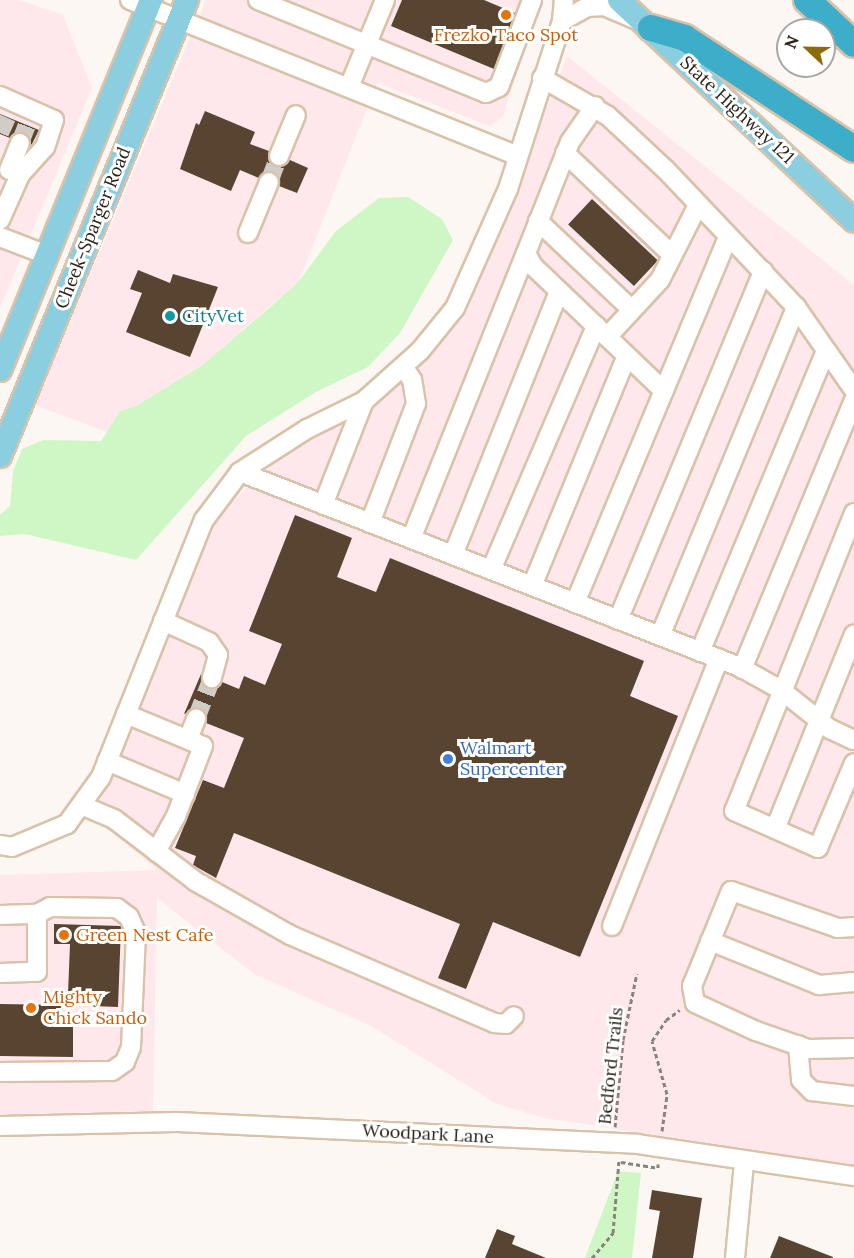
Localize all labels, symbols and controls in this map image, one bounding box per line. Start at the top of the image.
marker: Frezko Taco Spot [499,8,513,22]
north arrow [776,18,836,78]
place label: Frezko Taco Spot [434,24,578,46]
text: N [780,33,803,51]
street label: State Highway 121 [675,52,799,168]
street label: Cheek-Sparger Road [51,144,135,312]
place label: CityVet [182,305,244,327]
marker: CityVet [163,309,177,323]
place label: Walmart Supercenter [460,738,564,780]
marker: Walmart Supercenter [441,752,455,766]
place label: Green Nest Cafe [76,924,213,946]
marker: Green Nest Cafe [57,928,71,942]
place label: Mighty Chick Sando [43,987,147,1030]
marker: Mighty Chick Sando [24,1001,38,1015]
street label: Bedford Trails [594,1006,628,1126]
street label: Woodpark Lane [362,1120,494,1148]

